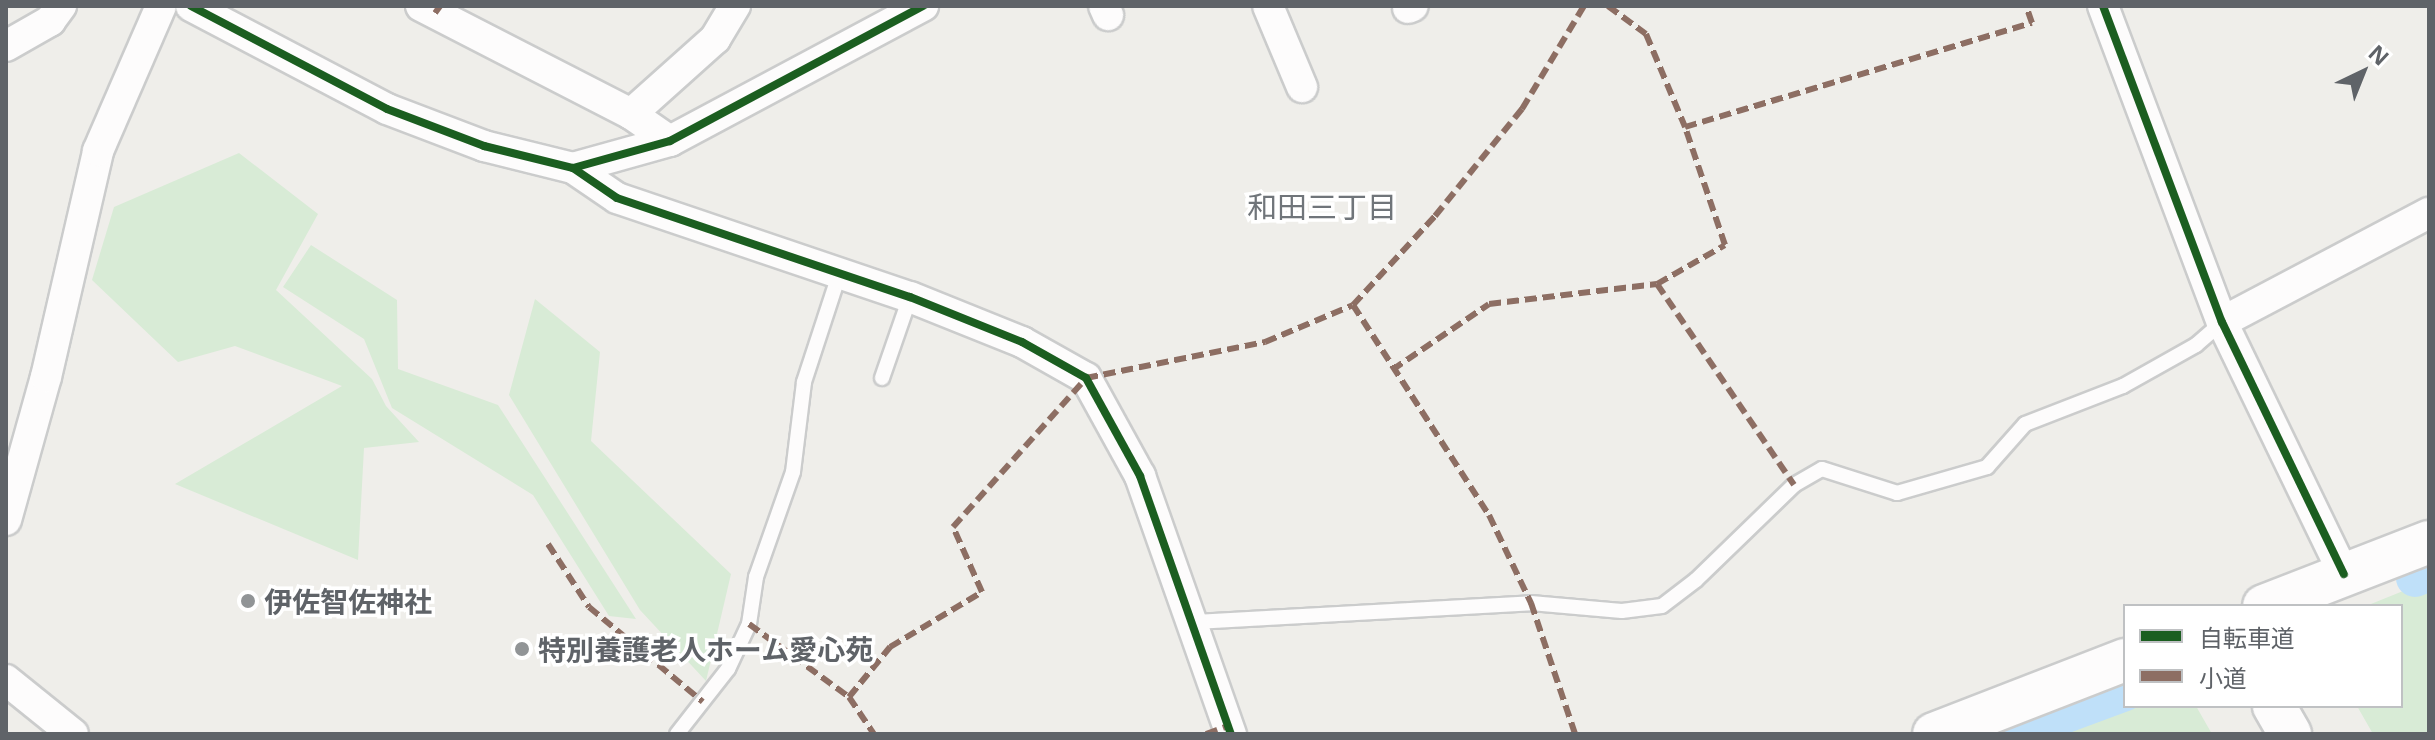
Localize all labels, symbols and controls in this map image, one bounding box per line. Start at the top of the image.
north arrow [2323,32,2403,112]
text: N [2363,37,2396,72]
district label: 和田三丁目 [1247,189,1397,225]
place label: 伊佐智佐神社 [264,584,432,618]
marker: 伊佐智佐神社 [239,592,257,610]
legend [2123,604,2403,708]
text: 自転車道 [2199,621,2295,654]
place label: 特別養護老人ホーム愛心苑 [538,632,874,666]
marker: 特別養護老人ホーム愛心苑 [513,640,531,658]
text: 小道 [2199,661,2247,694]

